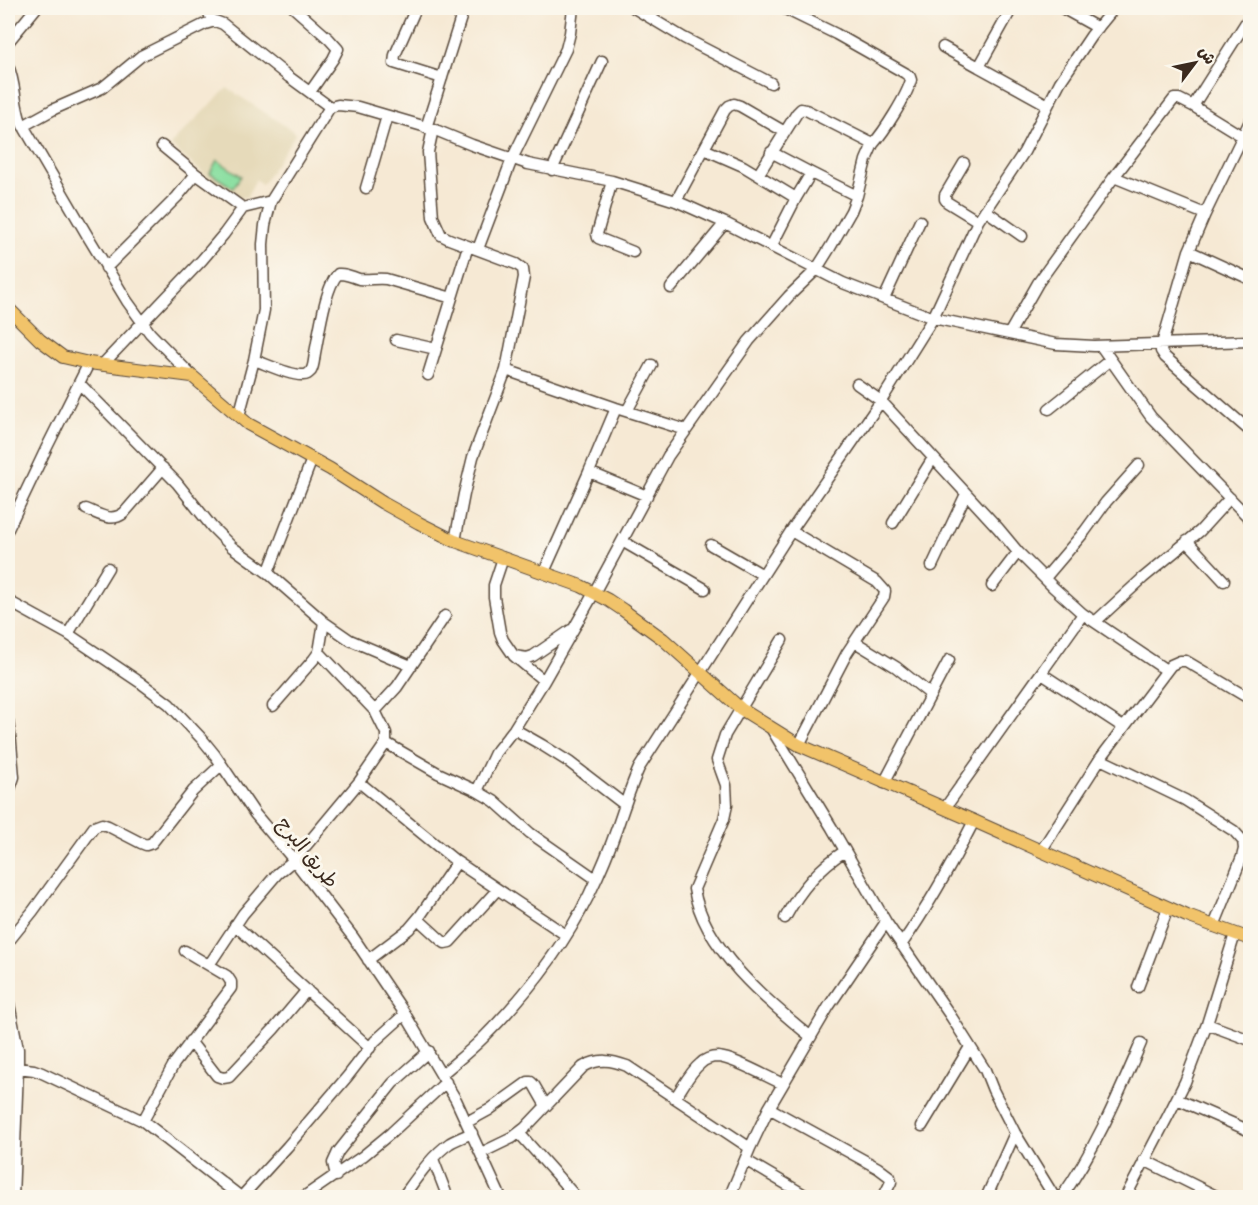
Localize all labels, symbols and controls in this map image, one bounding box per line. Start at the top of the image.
north arrow [1165,33,1225,93]
text: ش [1194,42,1222,68]
street label: طريق البرج [270,810,346,894]

